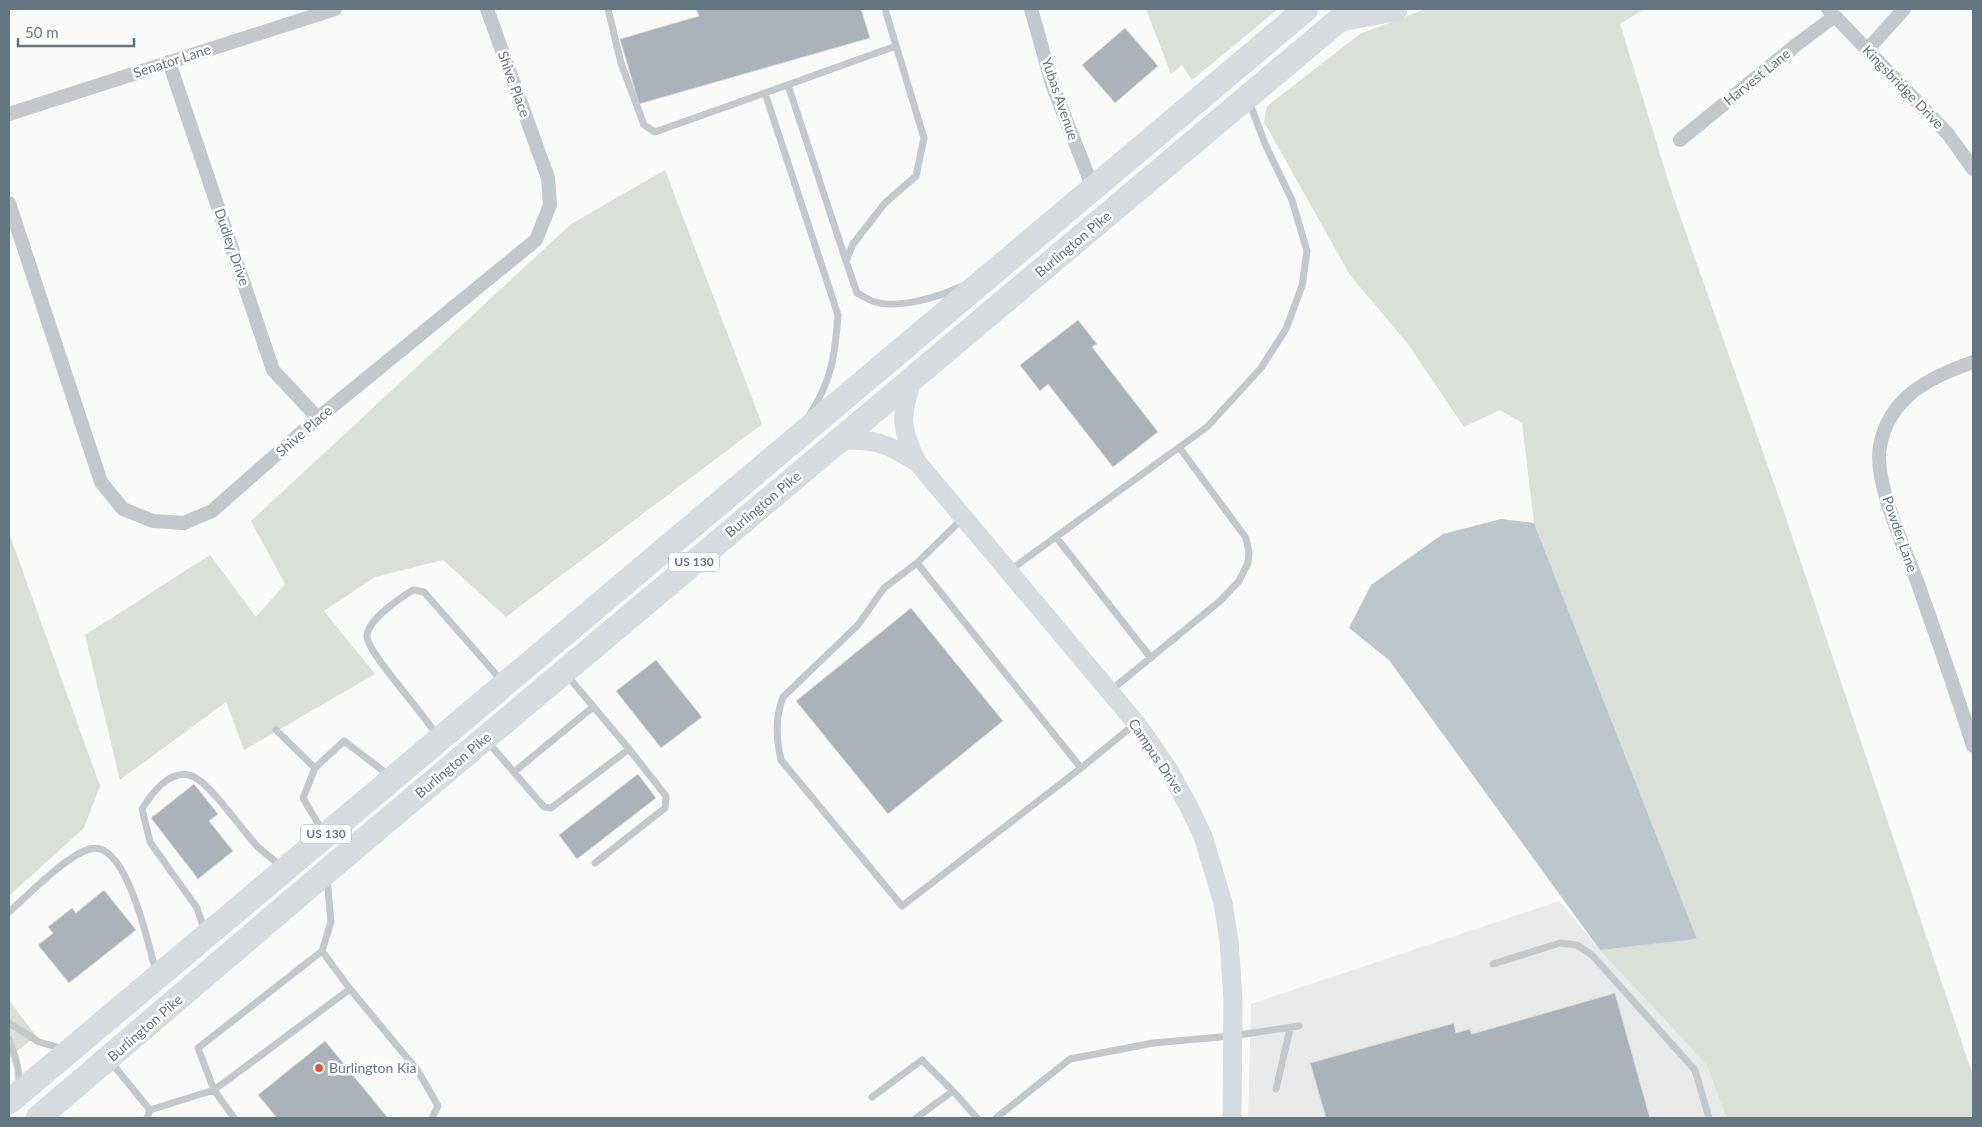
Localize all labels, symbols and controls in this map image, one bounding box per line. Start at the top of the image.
scale bar [18,15,134,47]
text: 50 m [25,23,59,41]
street label: Senator Lane [131,40,213,81]
street label: Kingsbridge Drive [1859,41,1947,132]
street label: Harvest Lane [1720,45,1793,109]
street label: Shive Place [495,48,534,119]
street label: Yubas Avenue [1038,56,1082,142]
street label: Dudley Drive [211,206,254,288]
street label: Burlington Pike [1031,207,1114,280]
street label: Shive Place [272,401,335,460]
street label: Burlington Pike [721,467,804,540]
street label: Powder Lane [1879,493,1921,574]
road number: US 130 [669,552,719,572]
street label: Campus Drive [1125,715,1188,796]
street label: Burlington Pike [411,728,494,801]
road number: US 130 [301,824,351,844]
street label: Burlington Pike [104,990,186,1065]
place label: Burlington Kia [329,1059,417,1076]
marker: Burlington Kia [313,1062,325,1074]

